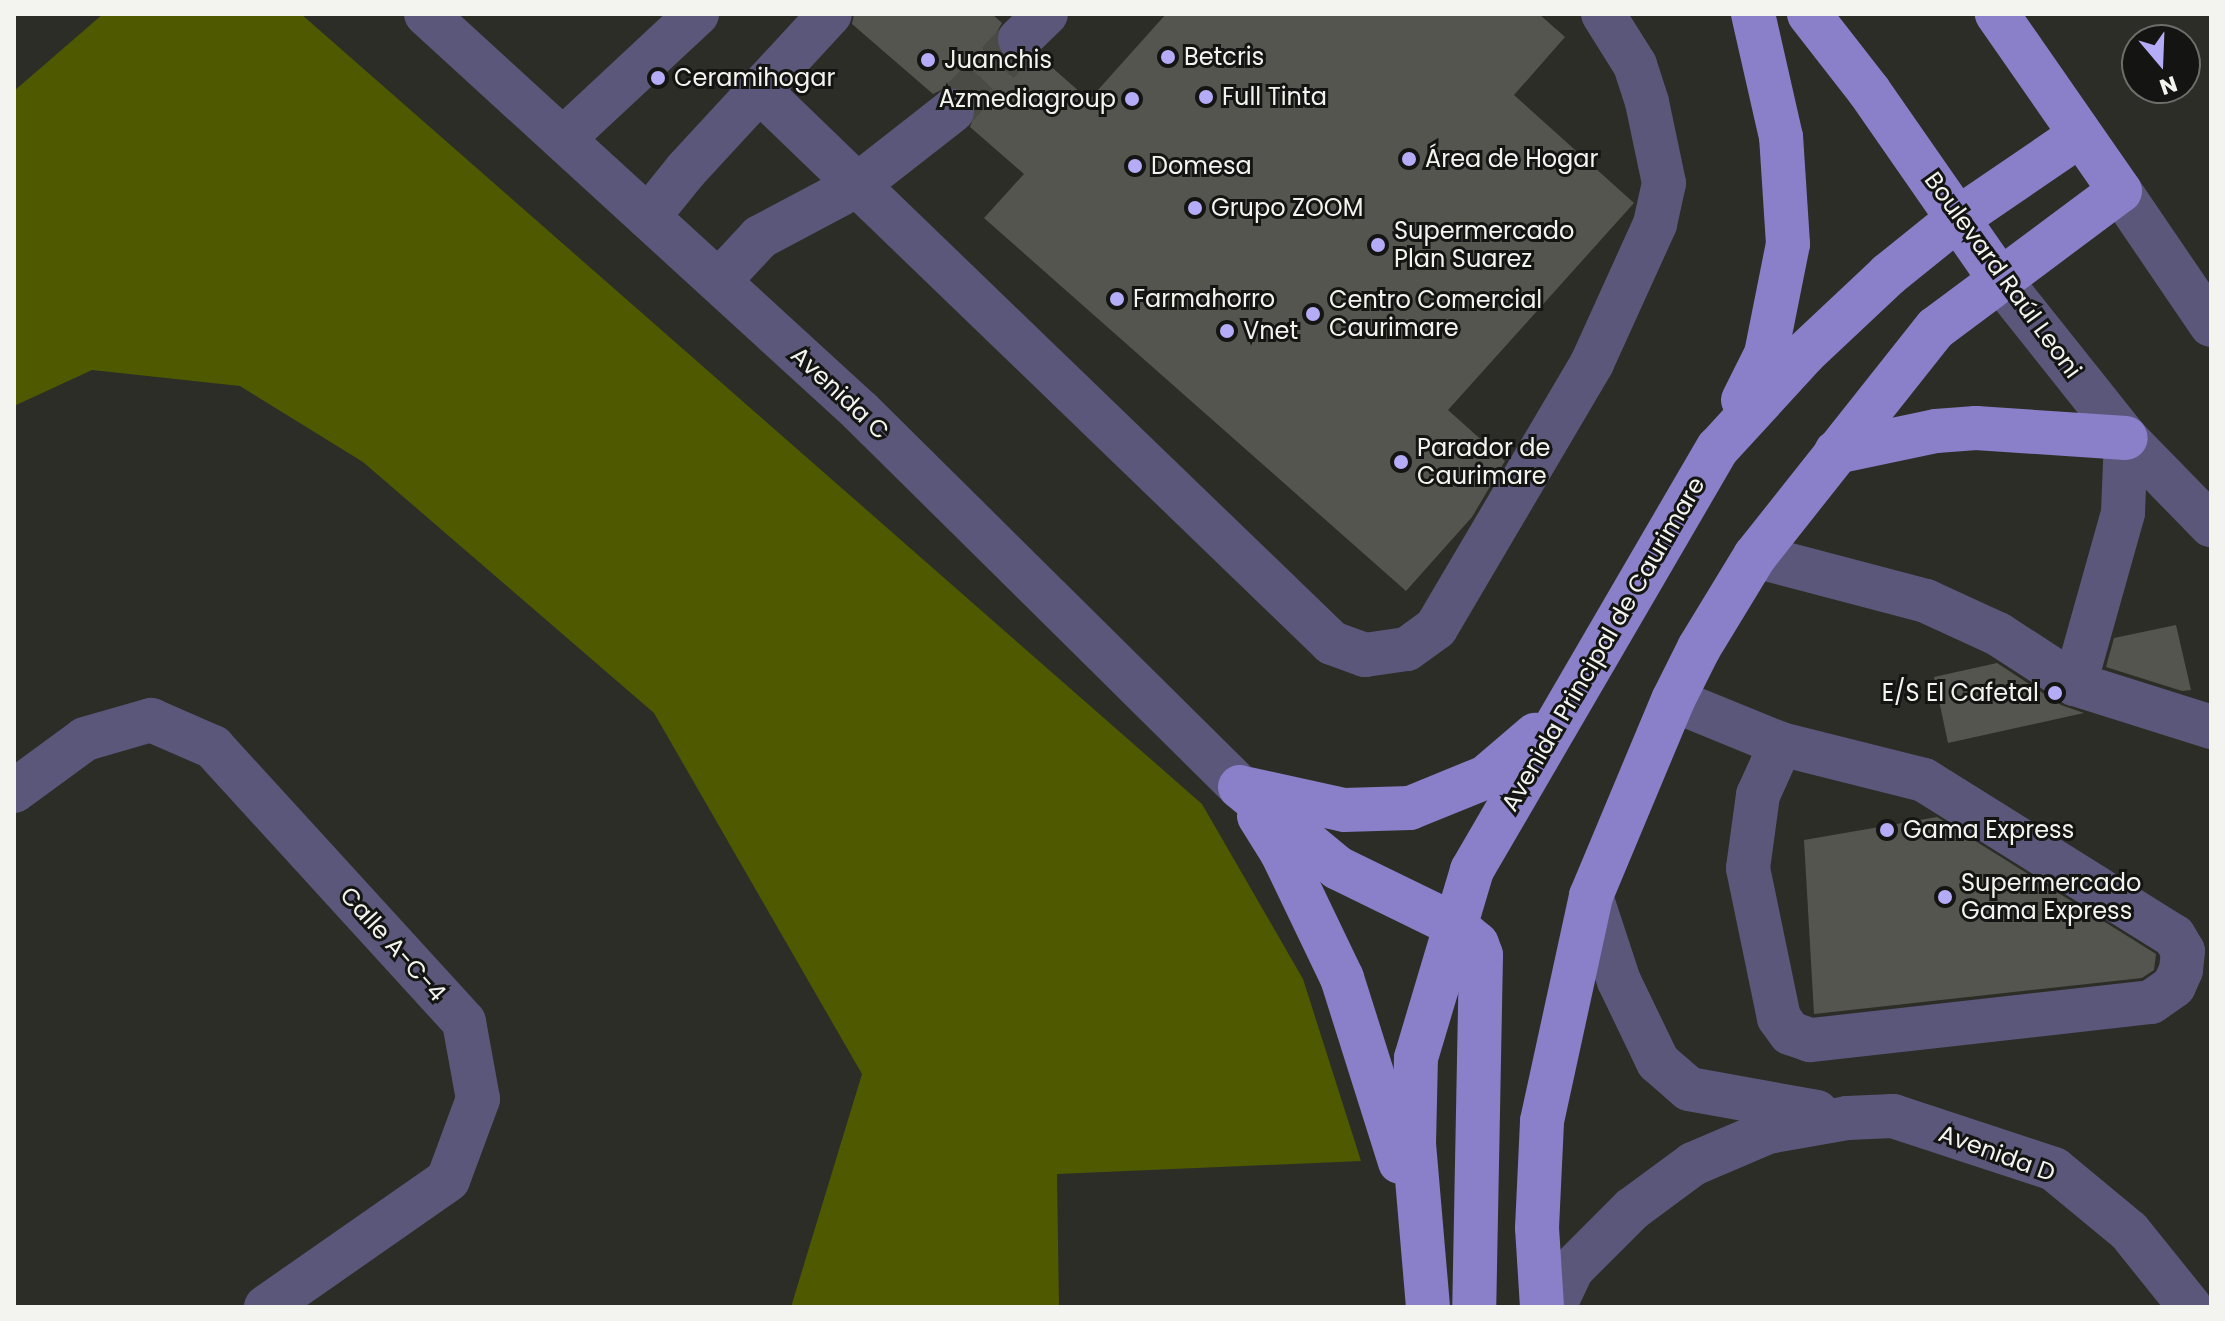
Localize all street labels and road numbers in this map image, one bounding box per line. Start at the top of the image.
street label: Boulevard Raúl Leoni [1919,166,2087,384]
street label: Avenida C [785,340,895,446]
street label: Avenida Principal de Caurimare [1495,472,1711,816]
street label: Calle A-C-4 [334,881,452,1007]
street label: Avenida D [1935,1119,2059,1187]

